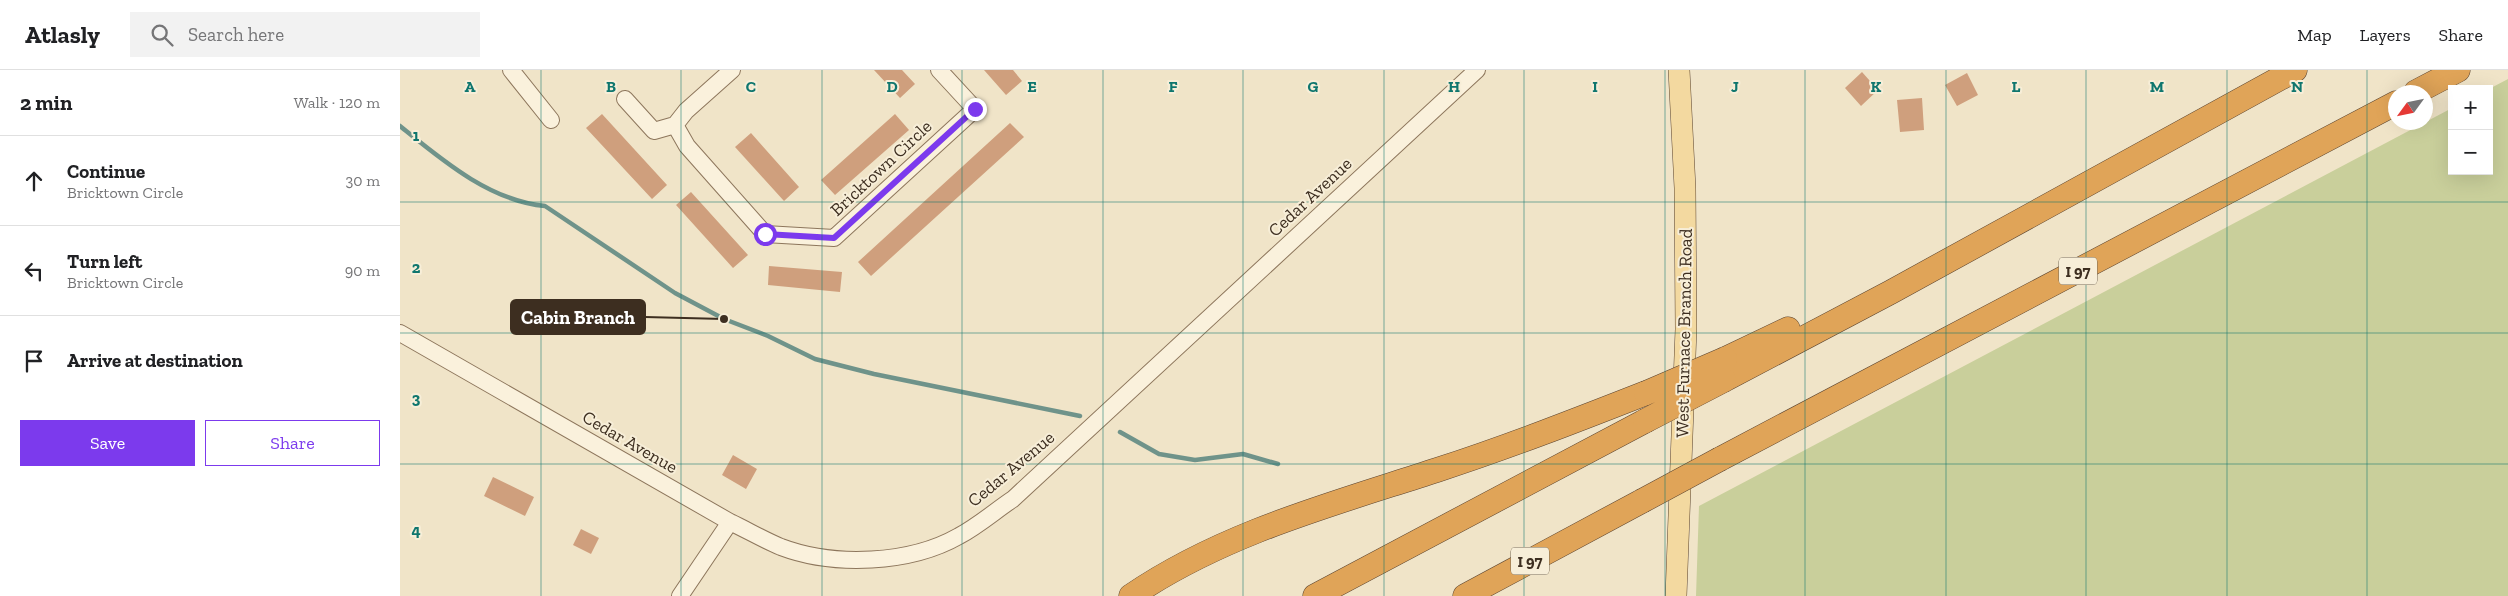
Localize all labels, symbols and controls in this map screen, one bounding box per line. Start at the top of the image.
search box [130,12,480,57]
text: Atlasly [25,20,100,49]
icon: search [148,21,176,49]
text: Search here [188,23,284,46]
text: Map [2297,24,2332,46]
text: Layers [2360,24,2411,46]
text: Share [2439,24,2483,46]
text: A [465,77,476,96]
text: B [606,77,616,96]
text: C [746,77,756,96]
text: D [886,77,898,96]
text: E [1027,77,1037,96]
text: F [1168,77,1178,96]
text: G [1308,77,1319,96]
text: H [1448,77,1460,96]
text: I [1592,77,1598,96]
text: J [1731,77,1739,96]
text: K [1871,77,1882,96]
text: L [2012,77,2021,96]
text: M [2150,77,2164,96]
text: N [2291,77,2303,96]
north arrow [2388,85,2433,130]
map controls [2448,85,2493,175]
button: + [2448,85,2493,130]
text: 2 min [20,90,72,115]
text: Walk · 120 m [294,93,380,112]
route end [964,98,987,121]
street label: Bricktown Circle [826,115,936,221]
text: 1 [413,126,420,145]
button: − [2448,130,2493,175]
street label: Cedar Avenue [1264,153,1356,241]
text: Continue [67,160,145,183]
icon: ahead [20,167,48,195]
text: 30 m [346,171,380,190]
text: Bricktown Circle [67,183,183,202]
route start [754,223,777,246]
street label: West Furnace Branch Road [1671,228,1697,438]
text: Turn left [67,250,142,273]
icon: left [20,257,48,285]
text: 2 [412,258,421,277]
road number: I 97 [2059,258,2097,285]
text: 90 m [345,261,380,280]
text: Bricktown Circle [67,273,183,292]
callout: Cabin Branch [511,300,645,334]
text: Cabin Branch [521,306,635,329]
icon: arrive [20,347,48,375]
text: Arrive at destination [67,349,243,372]
text: 3 [412,389,421,408]
street label: Cedar Avenue [578,406,682,478]
button: Save [20,420,195,466]
button: Share [205,420,380,466]
street label: Cedar Avenue [963,426,1059,512]
text: 4 [411,521,421,540]
road number: I 97 [1511,548,1549,574]

